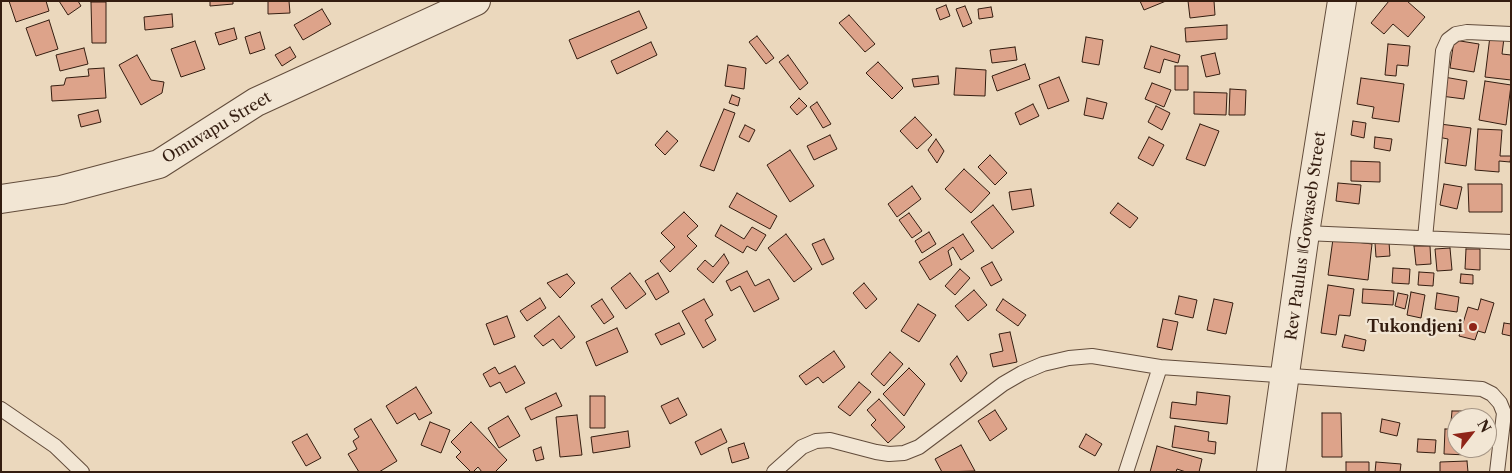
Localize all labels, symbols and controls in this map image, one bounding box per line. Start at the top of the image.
street label: Omuvapu Street [159,88,275,168]
street label: Rev Paulus ǁGowaseb Street [1282,130,1330,342]
place label: Tukondjeni [1367,317,1463,337]
marker: Tukondjeni [1467,321,1479,333]
north arrow [1447,408,1497,458]
text: N [1473,416,1495,436]

